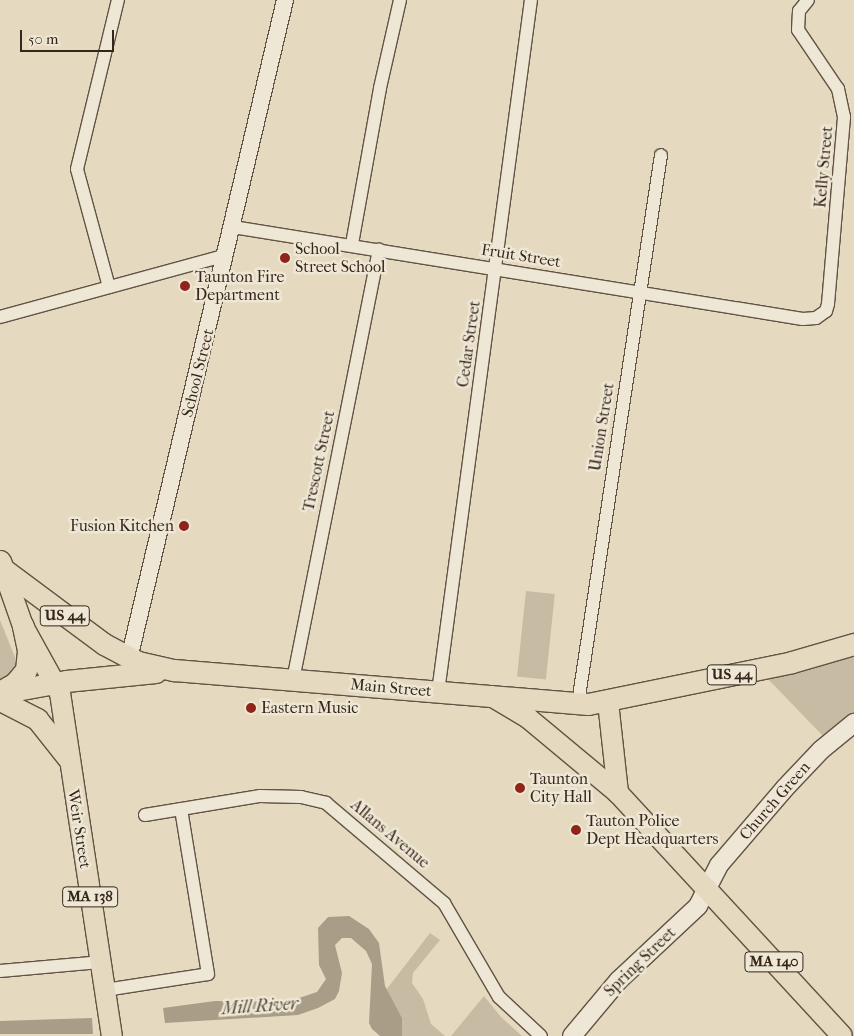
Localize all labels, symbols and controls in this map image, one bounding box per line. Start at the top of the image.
scale bar [22,20,116,52]
text: 50 m [28,30,58,48]
street label: Kelly Street [811,125,837,209]
place label: School Street School [295,239,385,277]
street label: Fruit Street [480,240,562,272]
marker: School Street School [279,252,291,264]
place label: Taunton Fire Department [195,267,284,305]
marker: Taunton Fire Department [179,280,191,292]
street label: Cedar Street [453,299,485,389]
street label: School Street [178,327,218,419]
street label: Union Street [586,381,618,473]
street label: Trescott Street [299,409,339,513]
place label: Fusion Kitchen [70,516,174,536]
marker: Fusion Kitchen [178,520,190,532]
road number: US 44 [39,604,91,628]
road number: US 44 [706,662,758,688]
street label: Main Street [349,675,433,701]
place label: Eastern Music [261,698,358,718]
marker: Eastern Music [245,702,257,714]
street label: Church Green [736,758,814,844]
place label: Taunton City Hall [530,769,592,807]
marker: Taunton City Hall [514,782,526,794]
street label: Weir Street [63,788,95,870]
street label: Allans Avenue [347,796,433,872]
place label: Tauton Police Dept Headquarters [586,811,718,849]
marker: Tauton Police Dept Headquarters [570,824,582,836]
road number: MA 138 [61,884,119,910]
street label: Spring Street [600,923,680,1001]
road number: MA 140 [744,950,804,974]
water label: Mill River [221,994,299,1020]

